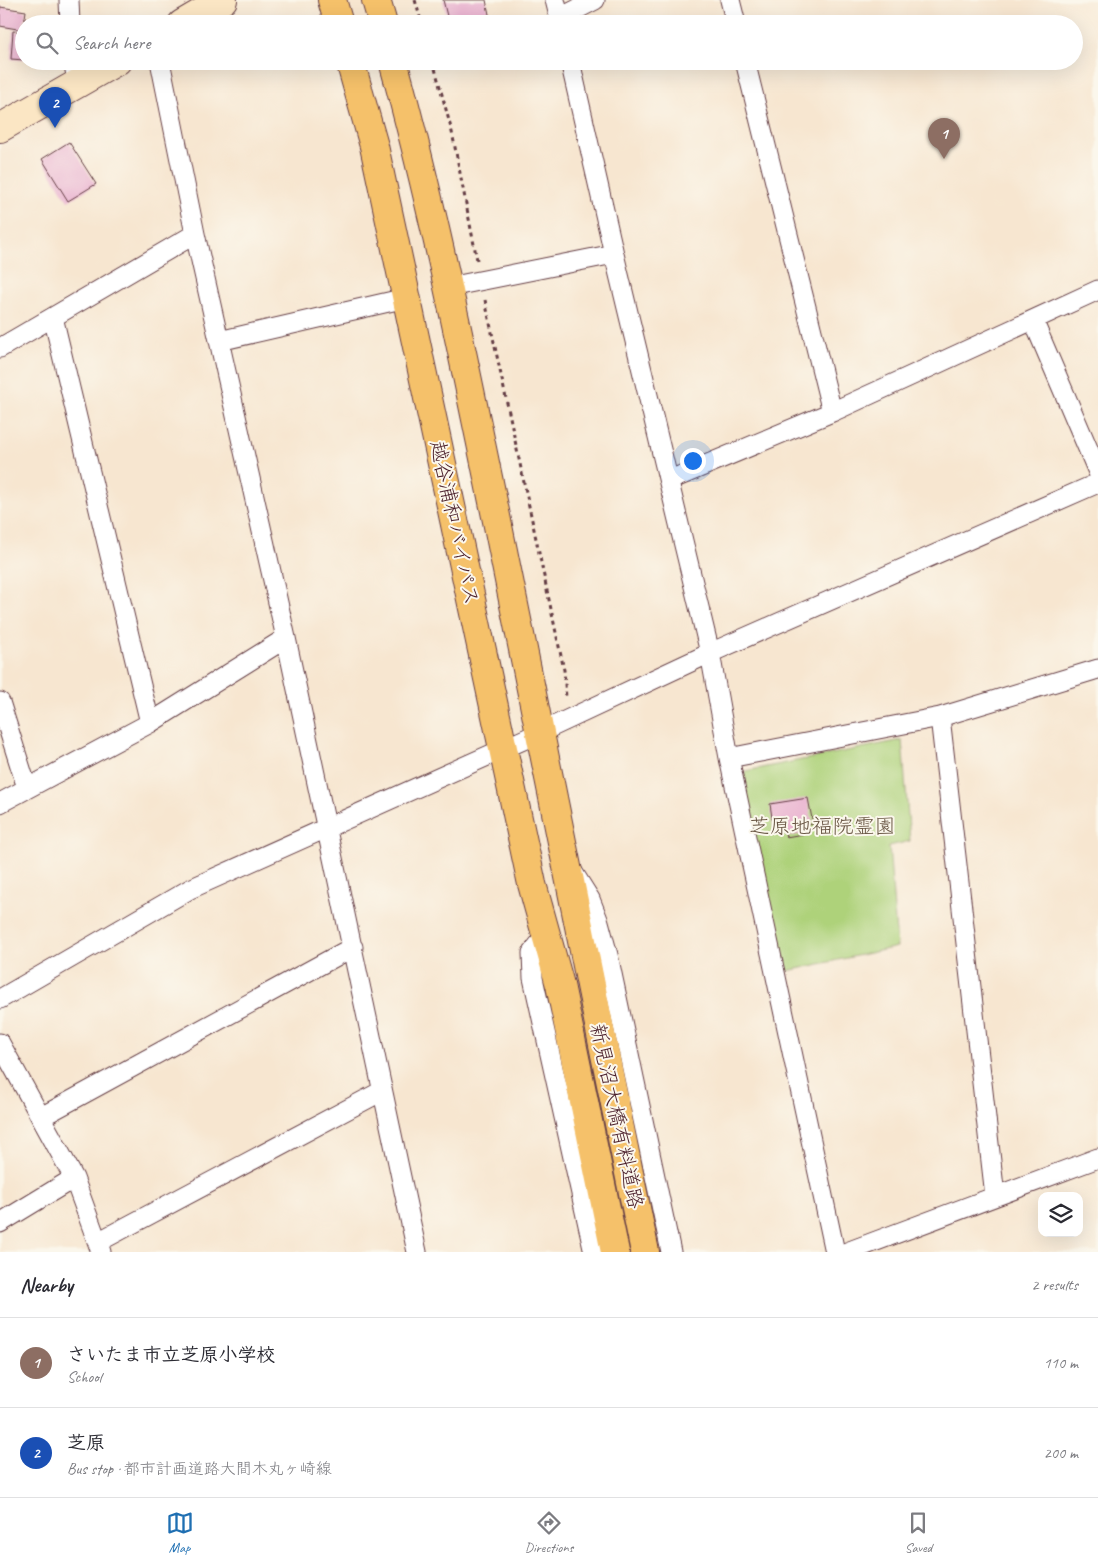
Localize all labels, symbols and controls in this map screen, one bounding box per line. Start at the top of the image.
search box [15,15,1083,70]
icon: search [33,29,61,57]
text: Search here [73,31,150,55]
pin: 2 [39,87,71,128]
pin: 1 [928,118,960,159]
street label: 越谷浦和バイパス [425,438,485,608]
your location [680,448,706,474]
park label: 芝原地福院霊園 [749,813,896,839]
street label: 新見沼大橋有料道路 [585,1021,649,1211]
map controls [1038,1192,1083,1237]
button: layers [1038,1192,1083,1237]
text: Nearby [20,1272,73,1298]
text: 2 results [1031,1275,1078,1295]
text: さいたま市立芝原小学校 [67,1343,276,1367]
text: 1 [32,1353,40,1373]
text: 110 m [1044,1353,1078,1373]
text: School [67,1367,101,1387]
text: 芝原 [67,1431,105,1455]
text: 2 [32,1443,40,1463]
text: 200 m [1044,1443,1078,1463]
text: Bus stop · 都市計画道路大間木丸ヶ崎線 [67,1459,332,1479]
tab: Map [166,1509,194,1556]
tab: Directions [525,1509,573,1556]
tab: Saved [904,1509,932,1556]

